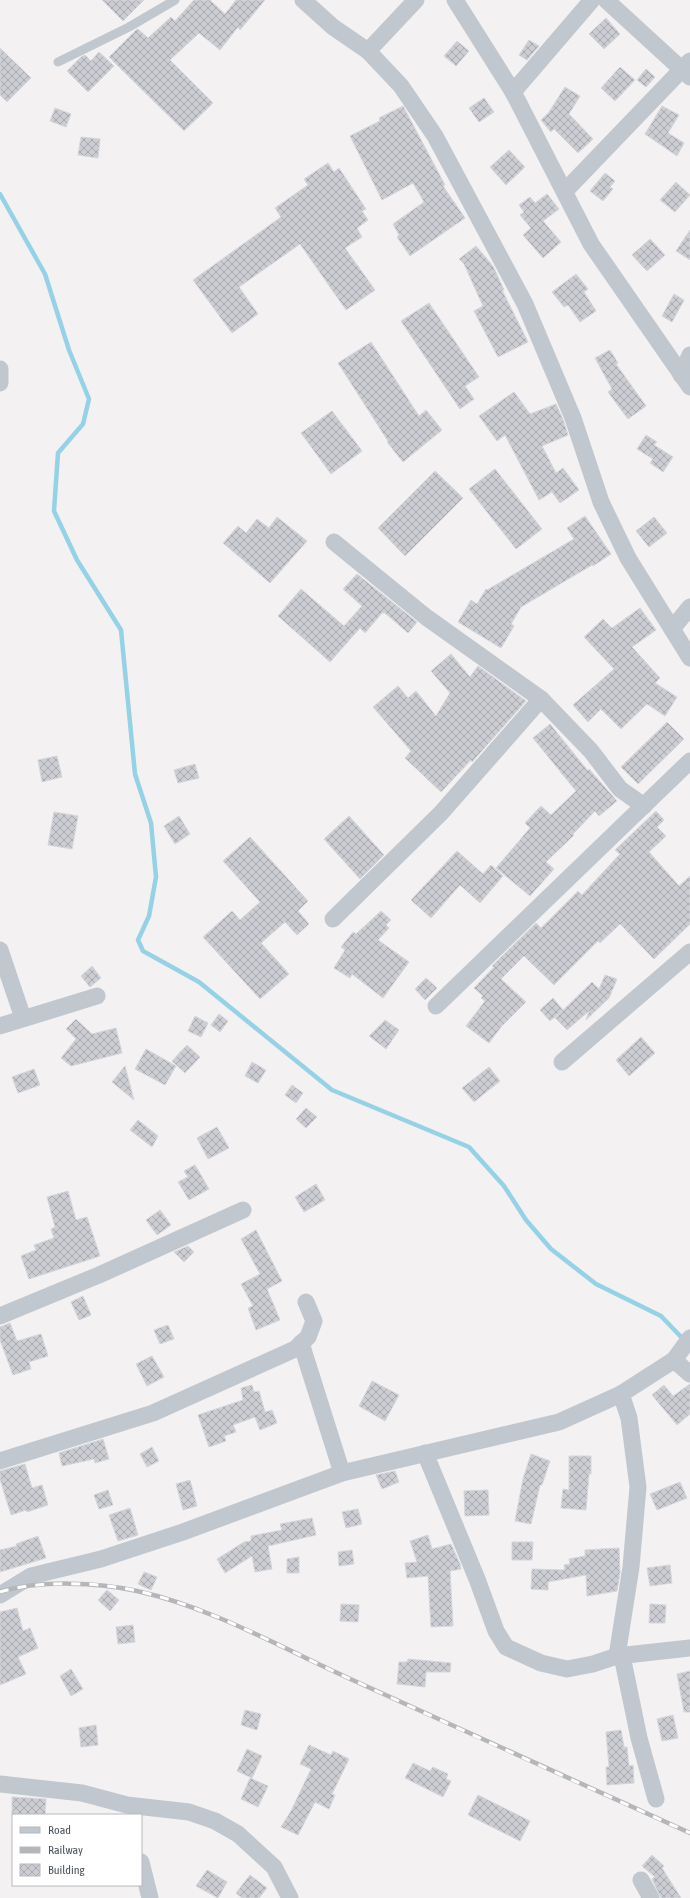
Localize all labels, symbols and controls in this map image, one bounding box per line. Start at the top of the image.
legend [12,1814,142,1886]
text: Road [48,1823,71,1837]
text: Railway [48,1843,83,1857]
text: Building [48,1863,86,1877]

